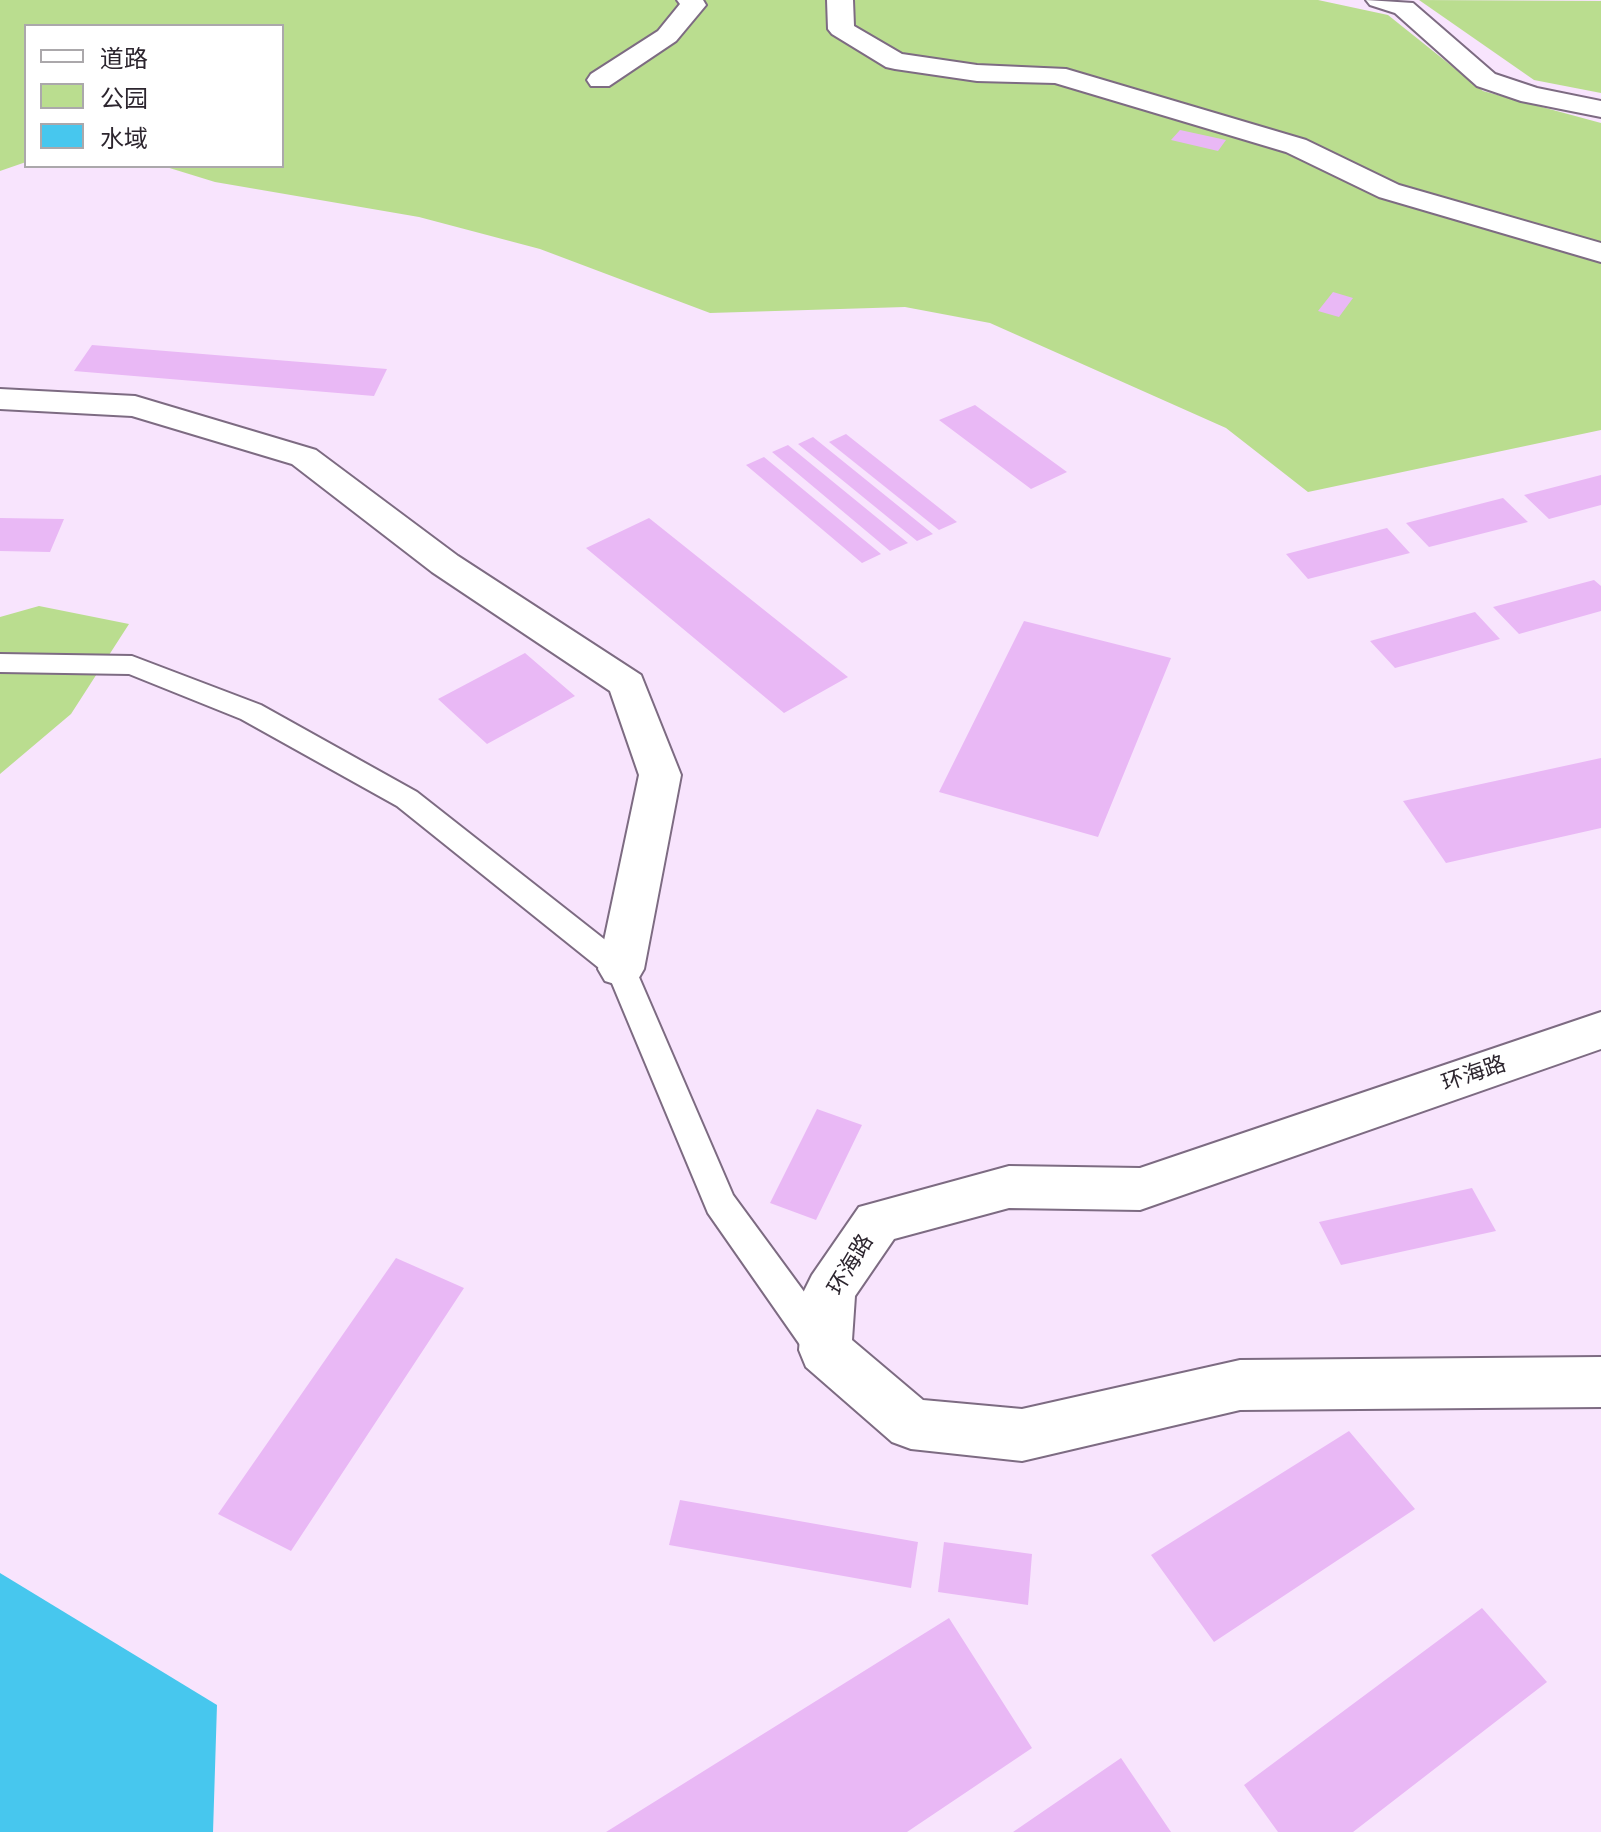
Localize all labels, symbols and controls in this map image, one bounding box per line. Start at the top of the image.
legend [24,24,284,168]
text: 道路 [100,43,148,74]
text: 公园 [100,83,148,114]
text: 水域 [100,123,148,154]
street label: 环海路 [1439,1051,1509,1097]
street label: 环海路 [823,1230,879,1300]

